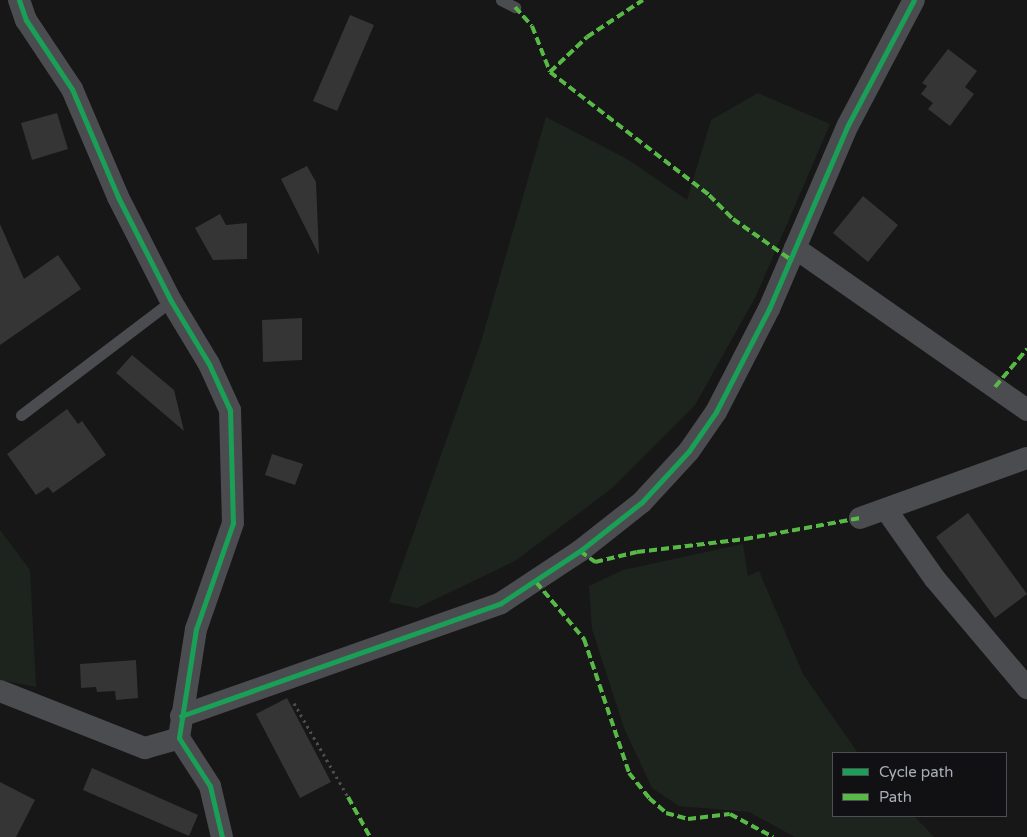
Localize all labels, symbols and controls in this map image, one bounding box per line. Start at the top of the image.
legend [832,752,1007,817]
text: Cycle path [879,763,953,781]
text: Path [879,788,912,806]

